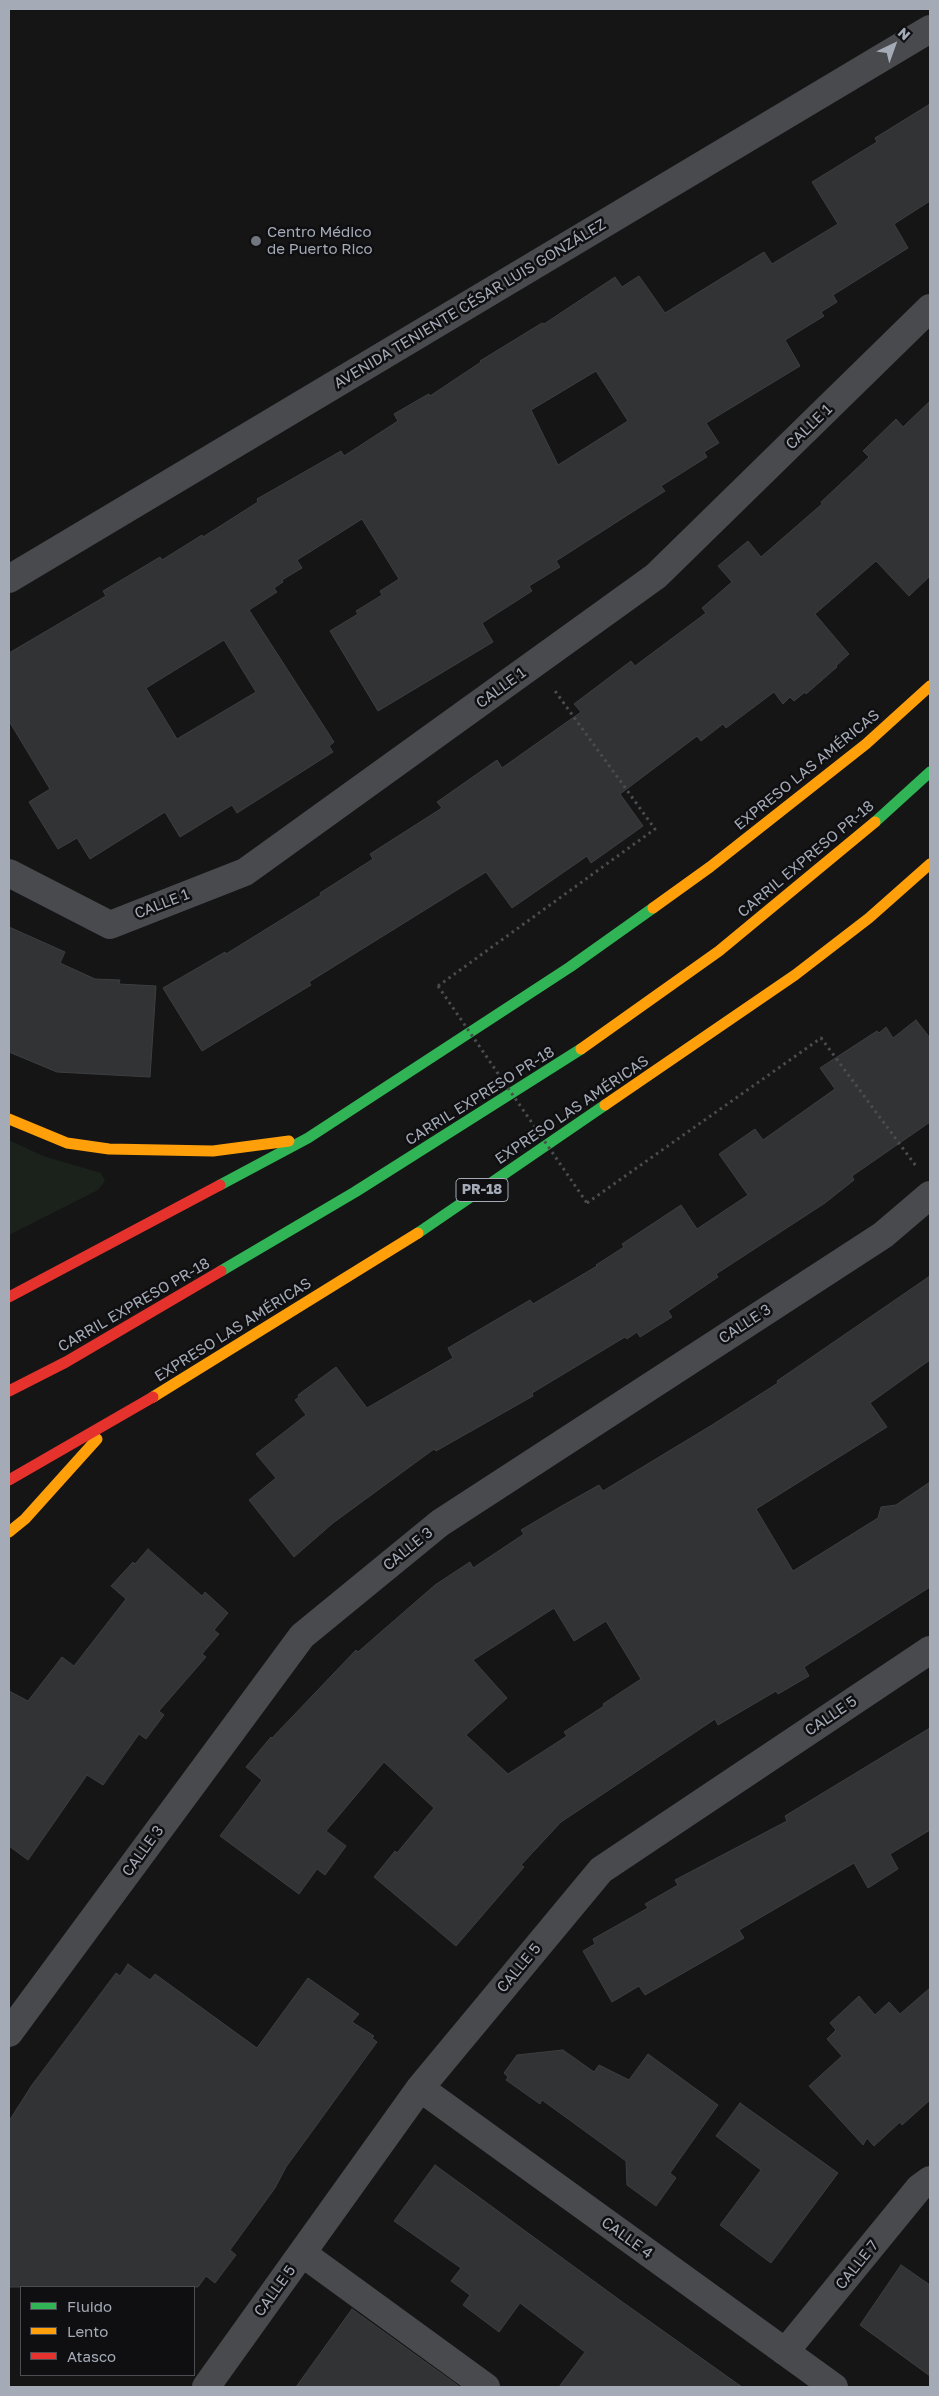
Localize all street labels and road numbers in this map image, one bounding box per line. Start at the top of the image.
street label: AVENIDA TENIENTE CÉSAR LUIS GONZÁLEZ [331,215,609,393]
street label: CALLE 1 [782,401,836,453]
street label: CALLE 1 [473,664,529,712]
street label: EXPRESO LAS AMÉRICAS [731,706,883,834]
street label: CARRIL EXPRESO PR-18 [734,797,878,921]
street label: CALLE 1 [132,885,192,923]
street label: CARRIL EXPRESO PR-18 [402,1043,558,1149]
street label: EXPRESO LAS AMÉRICAS [492,1052,652,1168]
road number: PR-18 [456,1178,508,1202]
street label: CARRIL EXPRESO PR-18 [55,1254,213,1356]
street label: EXPRESO LAS AMÉRICAS [151,1274,315,1386]
street label: CALLE 3 [715,1300,775,1348]
street label: CALLE 3 [380,1524,436,1574]
street label: CALLE 5 [802,1692,860,1740]
street label: CALLE 3 [118,1822,168,1880]
street label: CALLE 5 [493,1940,545,1996]
street label: CALLE 4 [598,2213,656,2263]
street label: CALLE 7 [832,2237,882,2293]
street label: CALLE 5 [250,2262,300,2320]

